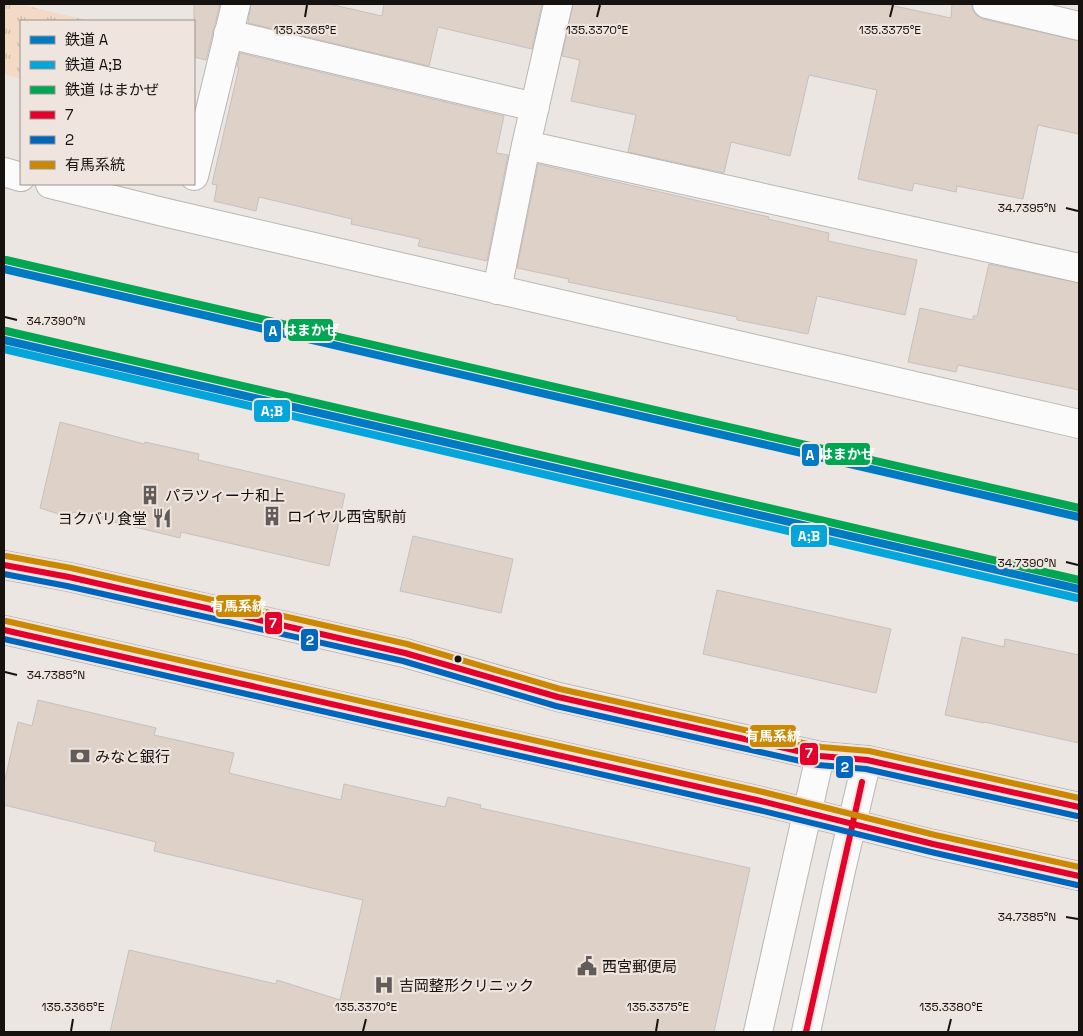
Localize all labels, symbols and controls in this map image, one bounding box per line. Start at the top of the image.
legend [20,20,195,185]
text: 135.3365°E [274,22,337,38]
text: 135.3370°E [566,22,629,38]
text: 135.3375°E [859,22,921,38]
text: 鉄道 A [65,30,109,49]
text: 鉄道 A;B [65,55,122,74]
text: 鉄道 はまかぜ [65,80,159,99]
text: 7 [65,105,73,124]
text: 2 [65,130,74,149]
text: 有馬系統 [65,155,125,174]
text: 34.7395°N [998,200,1056,216]
text: 34.7390°N [27,313,85,329]
line badge: はまかぜ [287,318,334,342]
line badge: A [263,319,282,343]
text: はまかぜ [283,321,339,339]
text: A [269,322,278,340]
line badge: A;B [253,399,291,423]
text: A;B [261,402,283,420]
line badge: はまかぜ [824,442,871,466]
line badge: A [801,443,820,467]
text: はまかぜ [819,445,875,463]
text: A [806,446,815,464]
building icon: パラツィーナ和上 [139,484,161,506]
place label: パラツィーナ和上 [165,486,285,505]
building icon: ロイヤル西宮駅前 [261,505,283,527]
restaurant icon: ヨクバリ食堂 [151,507,173,529]
place label: ロイヤル西宮駅前 [287,507,407,526]
place label: ヨクバリ食堂 [58,509,147,528]
line badge: A;B [790,524,828,548]
text: A;B [798,527,820,545]
text: 34.7390°N [998,555,1056,571]
line badge: 有馬系統 [215,594,262,618]
text: 有馬系統 [210,597,266,615]
line badge: 7 [264,611,283,635]
text: 7 [269,614,277,632]
line badge: 2 [300,628,319,652]
text: 2 [306,631,314,649]
unlabelled marker [453,654,463,664]
text: 34.7385°N [27,667,85,683]
line badge: 有馬系統 [749,724,797,748]
text: 有馬系統 [745,727,801,745]
line badge: 7 [799,742,819,766]
text: 7 [805,744,813,762]
bank icon: みなと銀行 [69,745,91,767]
place label: みなと銀行 [95,747,170,766]
line badge: 2 [835,755,854,779]
text: 2 [841,758,849,776]
text: 34.7385°N [998,909,1056,925]
public building icon: 西宮郵便局 [576,955,598,977]
place label: 西宮郵便局 [602,957,677,976]
hospital icon: 吉岡整形クリニック [373,974,395,996]
place label: 吉岡整形クリニック [399,976,534,995]
text: 135.3365°E [42,999,105,1015]
text: 135.3370°E [335,999,398,1015]
text: 135.3375°E [627,999,689,1015]
text: 135.3380°E [919,999,983,1015]

